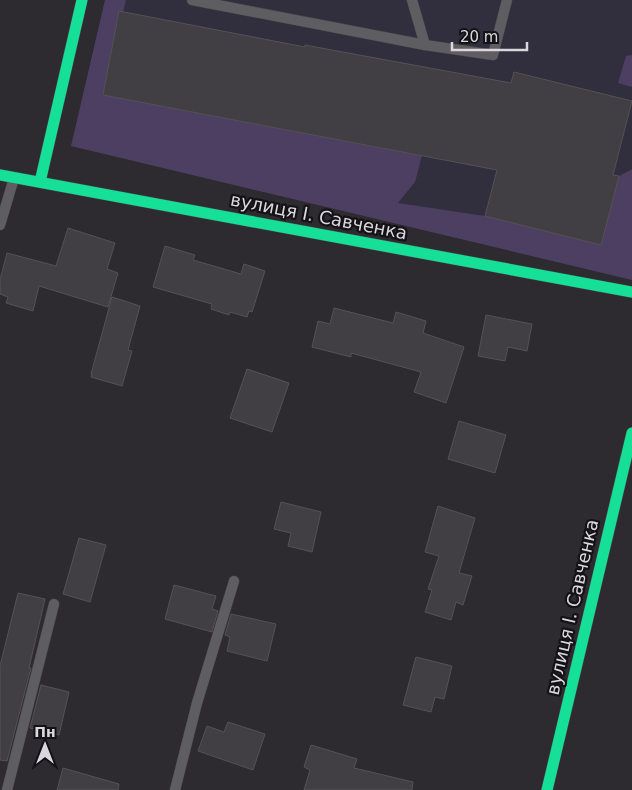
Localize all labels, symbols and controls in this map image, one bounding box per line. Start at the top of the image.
scale bar [452,20,527,52]
text: 20 m [460,28,498,46]
street label: вулиця І. Савченка [229,189,409,243]
street label: вулиця І. Савченка [542,517,602,697]
north arrow [20,720,70,770]
text: Пн [34,724,56,740]

